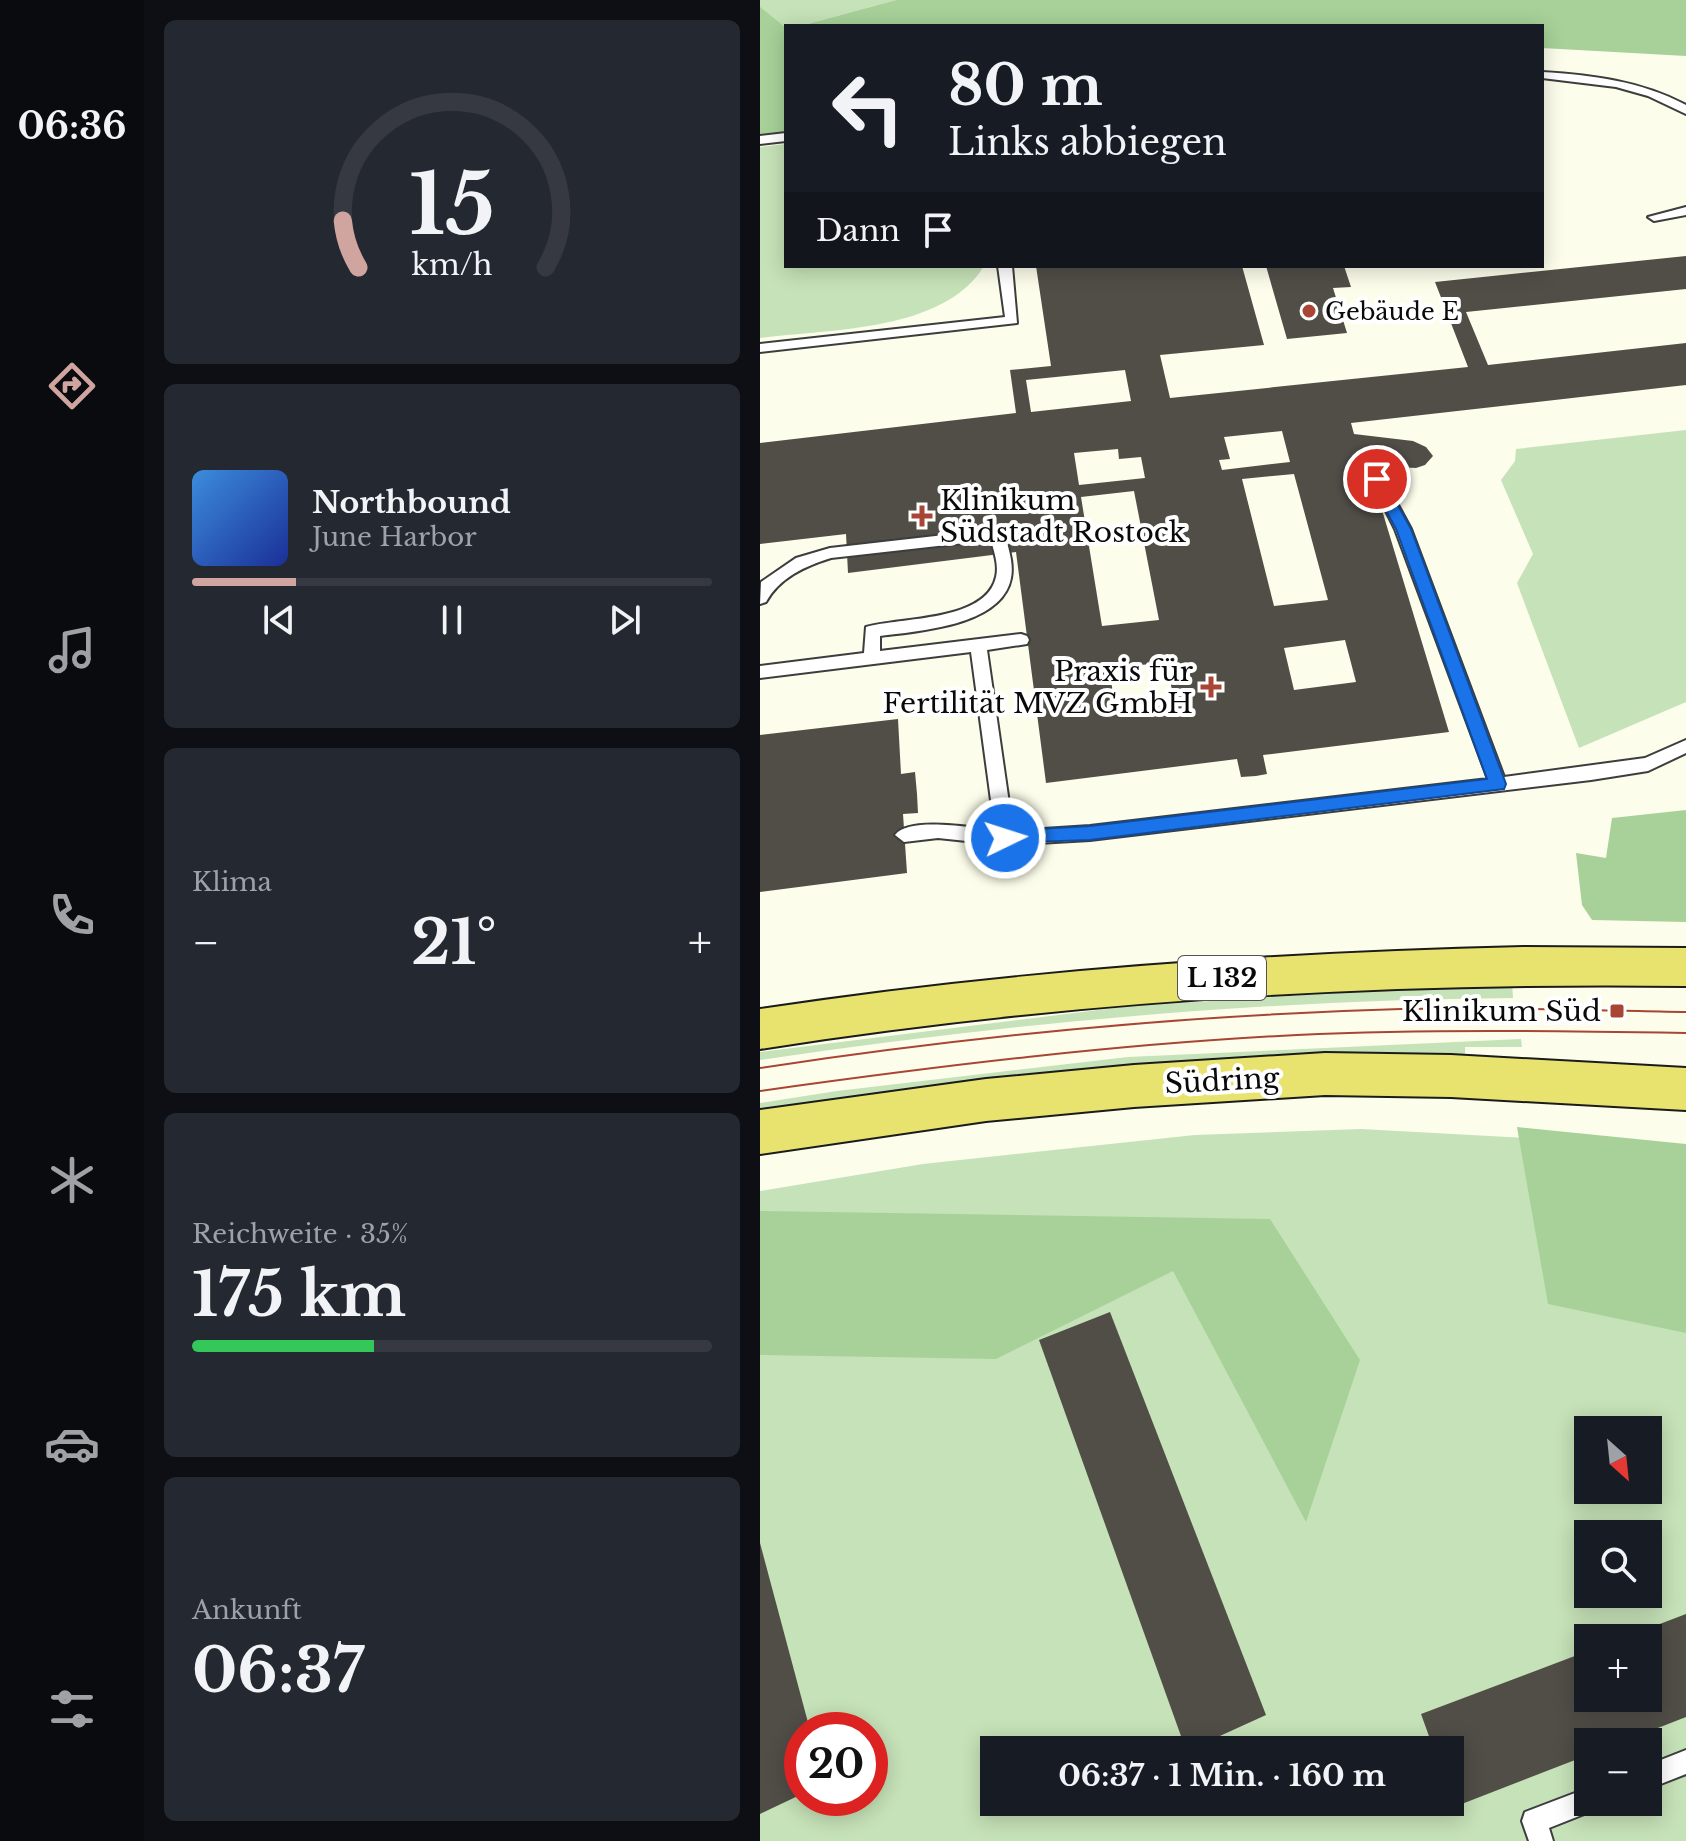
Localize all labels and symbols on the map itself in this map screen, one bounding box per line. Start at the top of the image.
place label: Gebäude E [1325,297,1459,326]
marker: Gebäude E [1300,302,1318,320]
pin [1343,445,1411,513]
place label: Klinikum Südstadt Rostock [940,483,1187,550]
marker: Klinikum Südstadt Rostock [911,505,933,527]
place label: Praxis für Fertilität MVZ GmbH [883,654,1194,721]
marker: Praxis für Fertilität MVZ GmbH [1200,676,1222,698]
position arrow [963,796,1047,880]
road number: L 132 [1178,956,1266,1000]
place label: Klinikum Süd [1402,994,1601,1029]
marker: Klinikum Süd [1608,1002,1626,1020]
street label: Südring [1164,1060,1281,1101]
north arrow [1574,1416,1662,1504]
speed limit sign: 20 [784,1712,888,1816]

